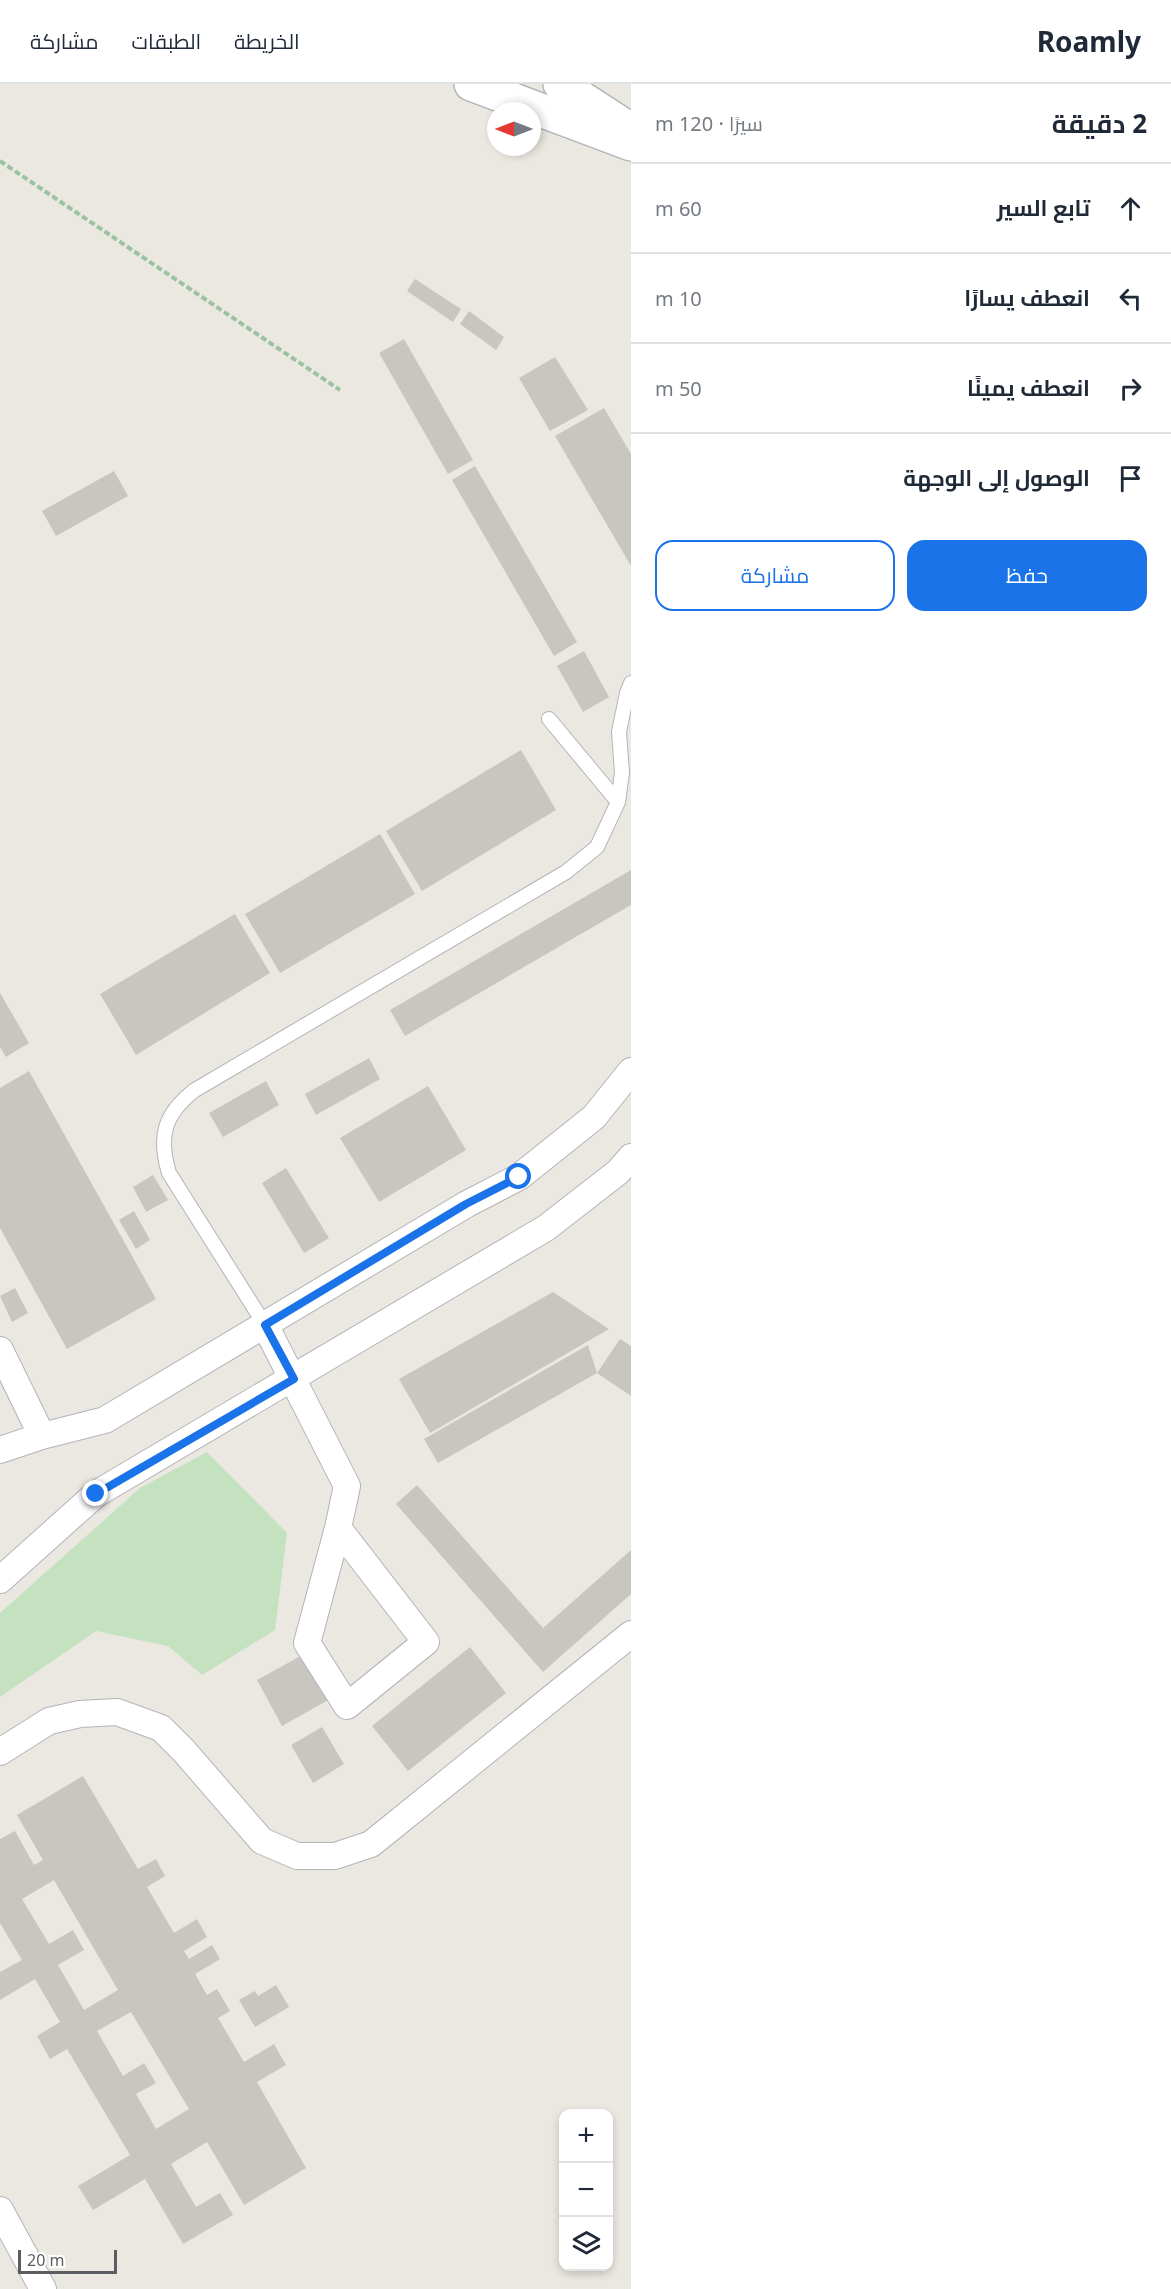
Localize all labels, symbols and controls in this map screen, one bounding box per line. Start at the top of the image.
text: Roamly [1037,22,1141,60]
text: مشاركة [30,27,99,55]
text: الطبقات [132,27,201,55]
text: الخريطة [234,27,300,55]
north arrow [487,102,541,156]
text: 2 دقيقة [1052,105,1147,141]
text: سيرًا · 120 m [655,110,763,137]
text: تابع السير [997,192,1090,222]
icon: ahead [1114,192,1147,225]
text: 60 m [655,195,702,222]
text: انعطف يسارًا [964,282,1090,312]
icon: left [1114,282,1147,315]
text: 10 m [655,285,702,312]
text: انعطف يمينًا [967,372,1090,402]
icon: right [1114,372,1147,405]
text: 50 m [655,375,702,402]
text: الوصول إلى الوجهة [903,462,1090,492]
icon: arrive [1114,462,1147,495]
button: مشاركة [655,540,895,611]
button: حفظ [907,540,1147,611]
route start [505,1163,531,1189]
route end [82,1480,108,1506]
map controls [559,2109,613,2271]
button: + [559,2109,613,2163]
button: − [559,2163,613,2217]
button: layers [559,2217,613,2271]
scale bar [18,2247,117,2274]
text: 20 m [27,2249,64,2271]

